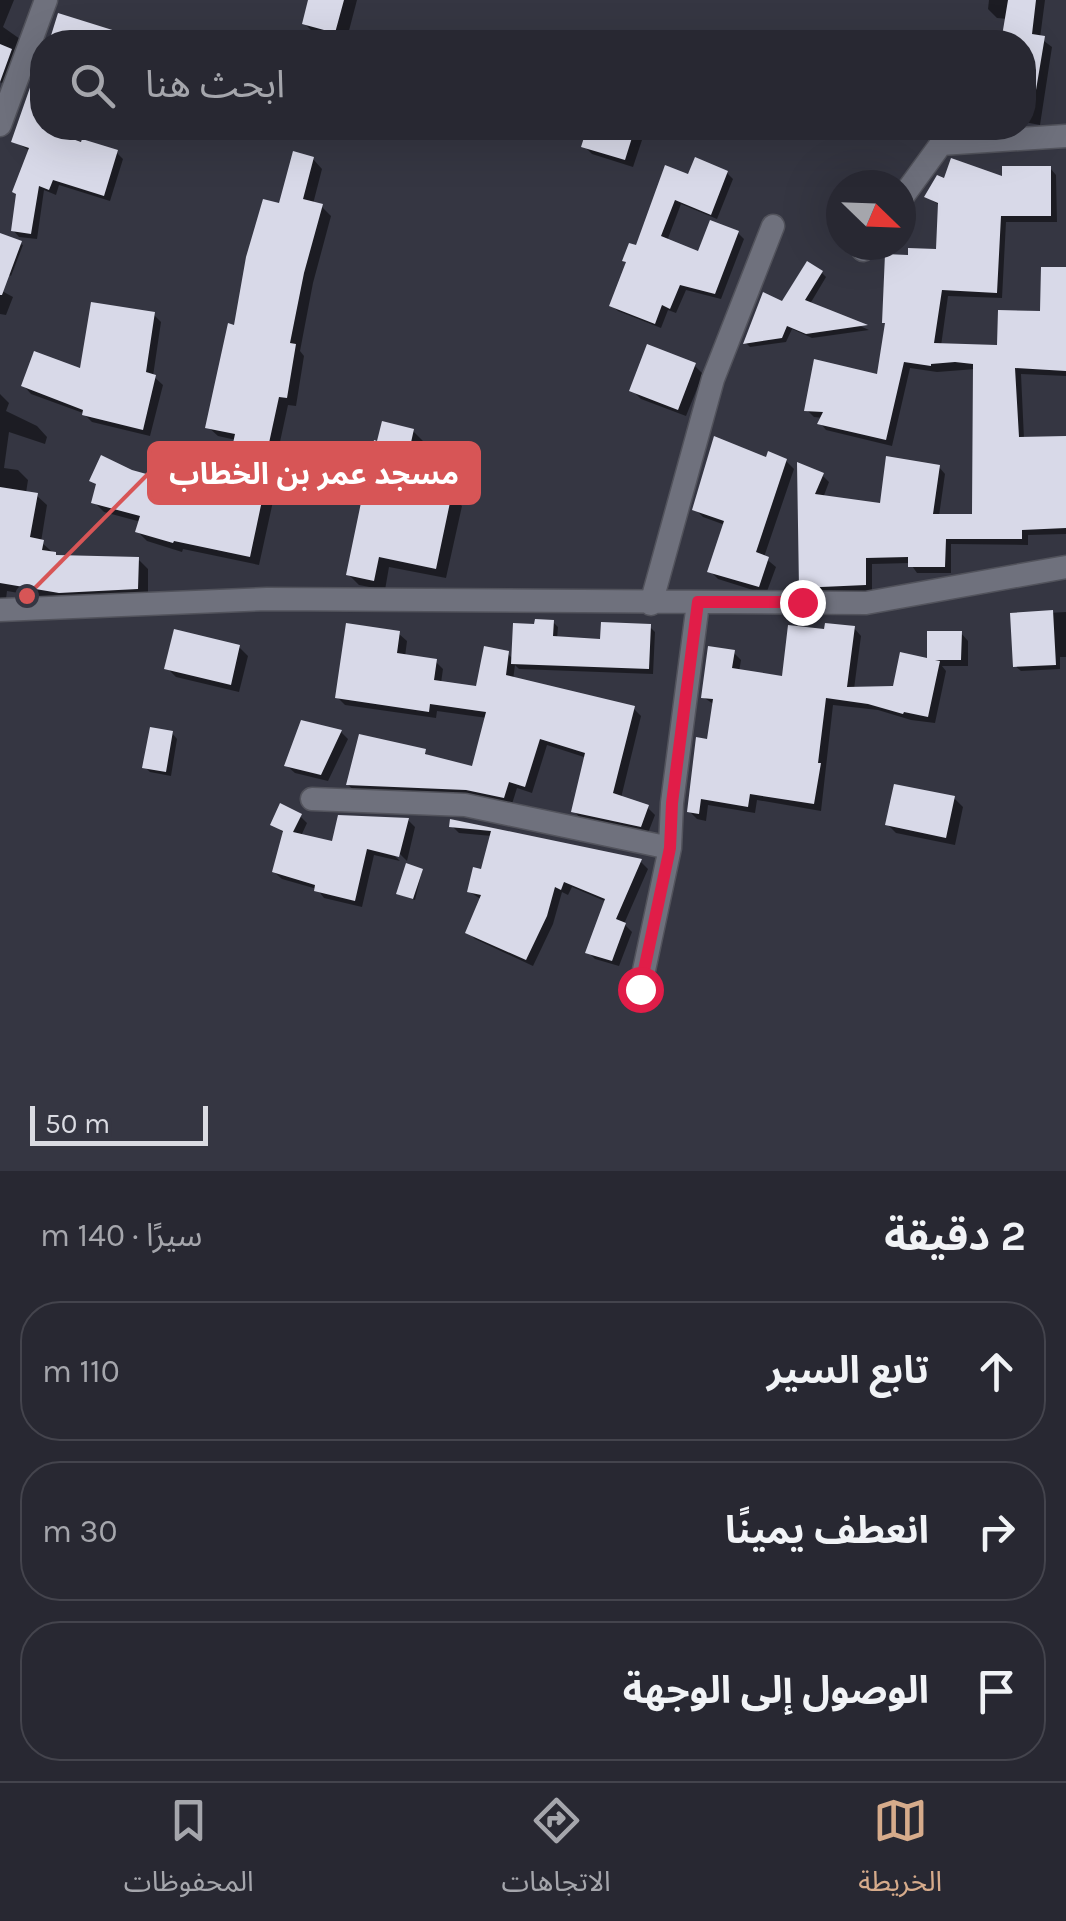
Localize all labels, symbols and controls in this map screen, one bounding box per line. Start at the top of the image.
search box [30,30,1036,140]
icon: search [65,58,120,113]
text: ابحث هنا [145,62,285,107]
north arrow [826,170,916,260]
callout: مسجد عمر بن الخطاب [149,443,479,503]
text: مسجد عمر بن الخطاب [169,456,459,492]
route end [780,580,826,626]
route start [618,967,664,1013]
scale bar [30,1101,208,1146]
text: 50 m [45,1107,110,1140]
text: 2 دقيقة [884,1211,1026,1261]
text: سيرًا · 140 m [40,1217,202,1254]
icon: ahead [969,1344,1024,1399]
text: تابع السير [767,1348,929,1393]
text: 110 m [42,1353,120,1390]
icon: right [969,1504,1024,1559]
text: انعطف يمينًا [725,1508,929,1553]
text: 30 m [42,1513,117,1550]
icon: arrive [969,1664,1024,1719]
text: الوصول إلى الوجهة [623,1668,929,1713]
tab: المحفوظات [124,1793,254,1912]
tab: الاتجاهات [501,1793,611,1912]
tab: الخريطة [858,1793,942,1912]

